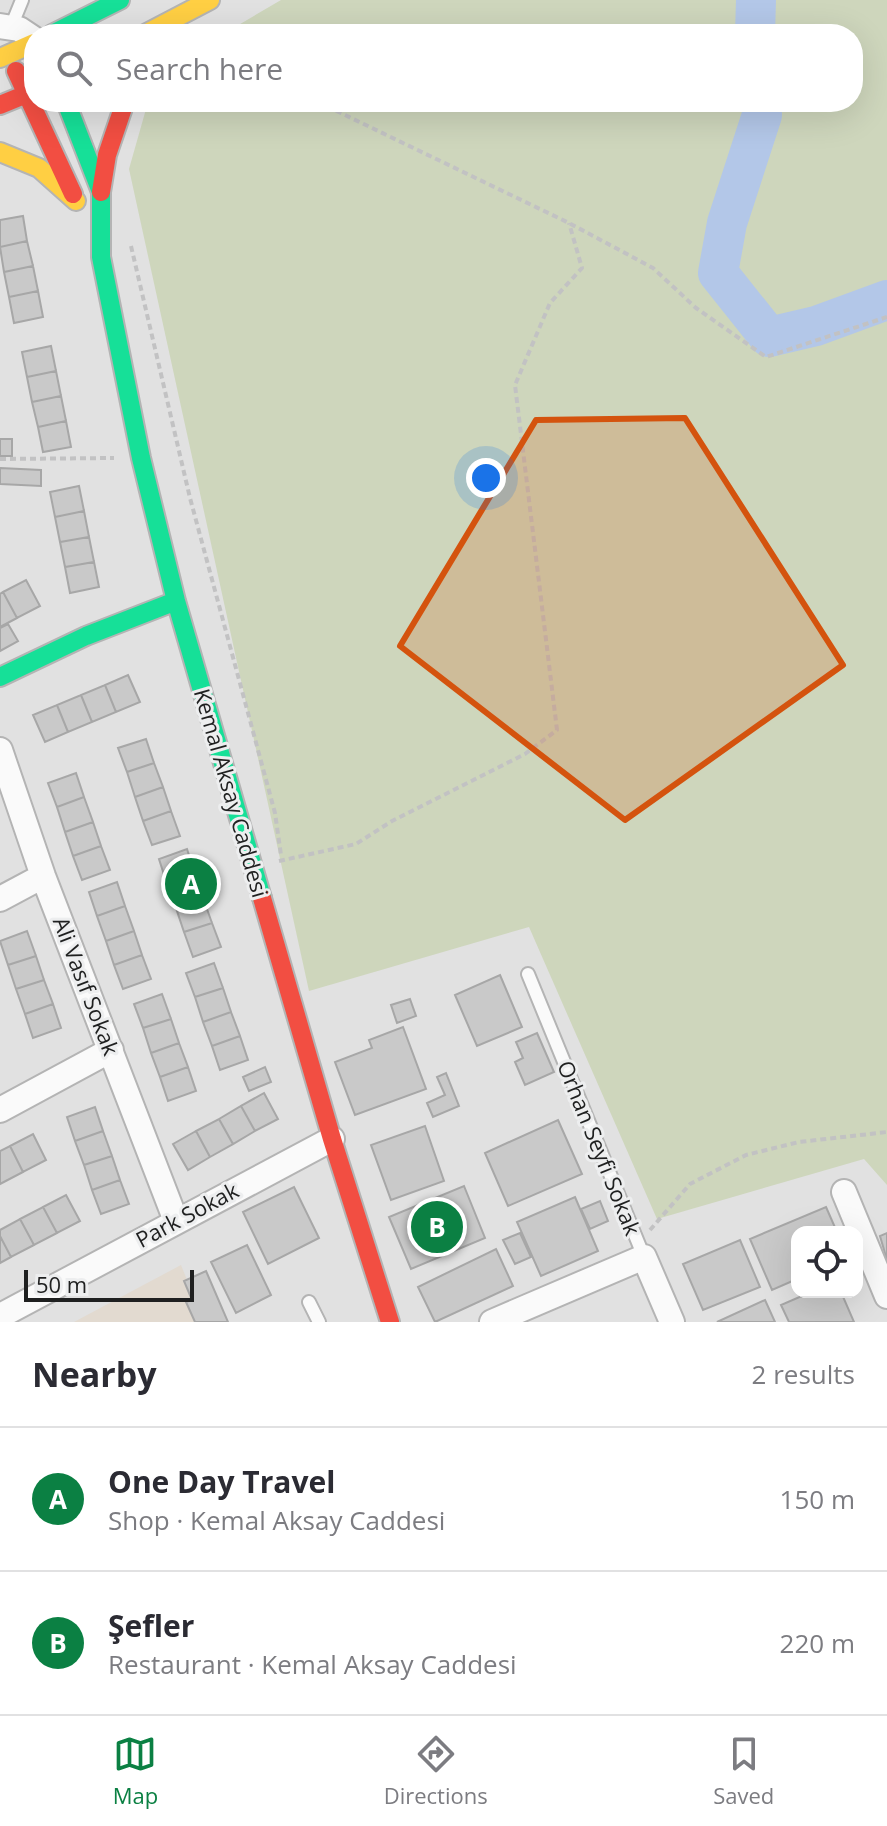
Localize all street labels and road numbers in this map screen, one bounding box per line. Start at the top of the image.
street label: Kemal Aksay Caddesi [189,686,273,900]
street label: Ali Vasıf Sokak [47,912,127,1060]
street label: Orhan Seyfi Sokak [551,1056,649,1240]
street label: Park Sokak [130,1174,244,1254]

